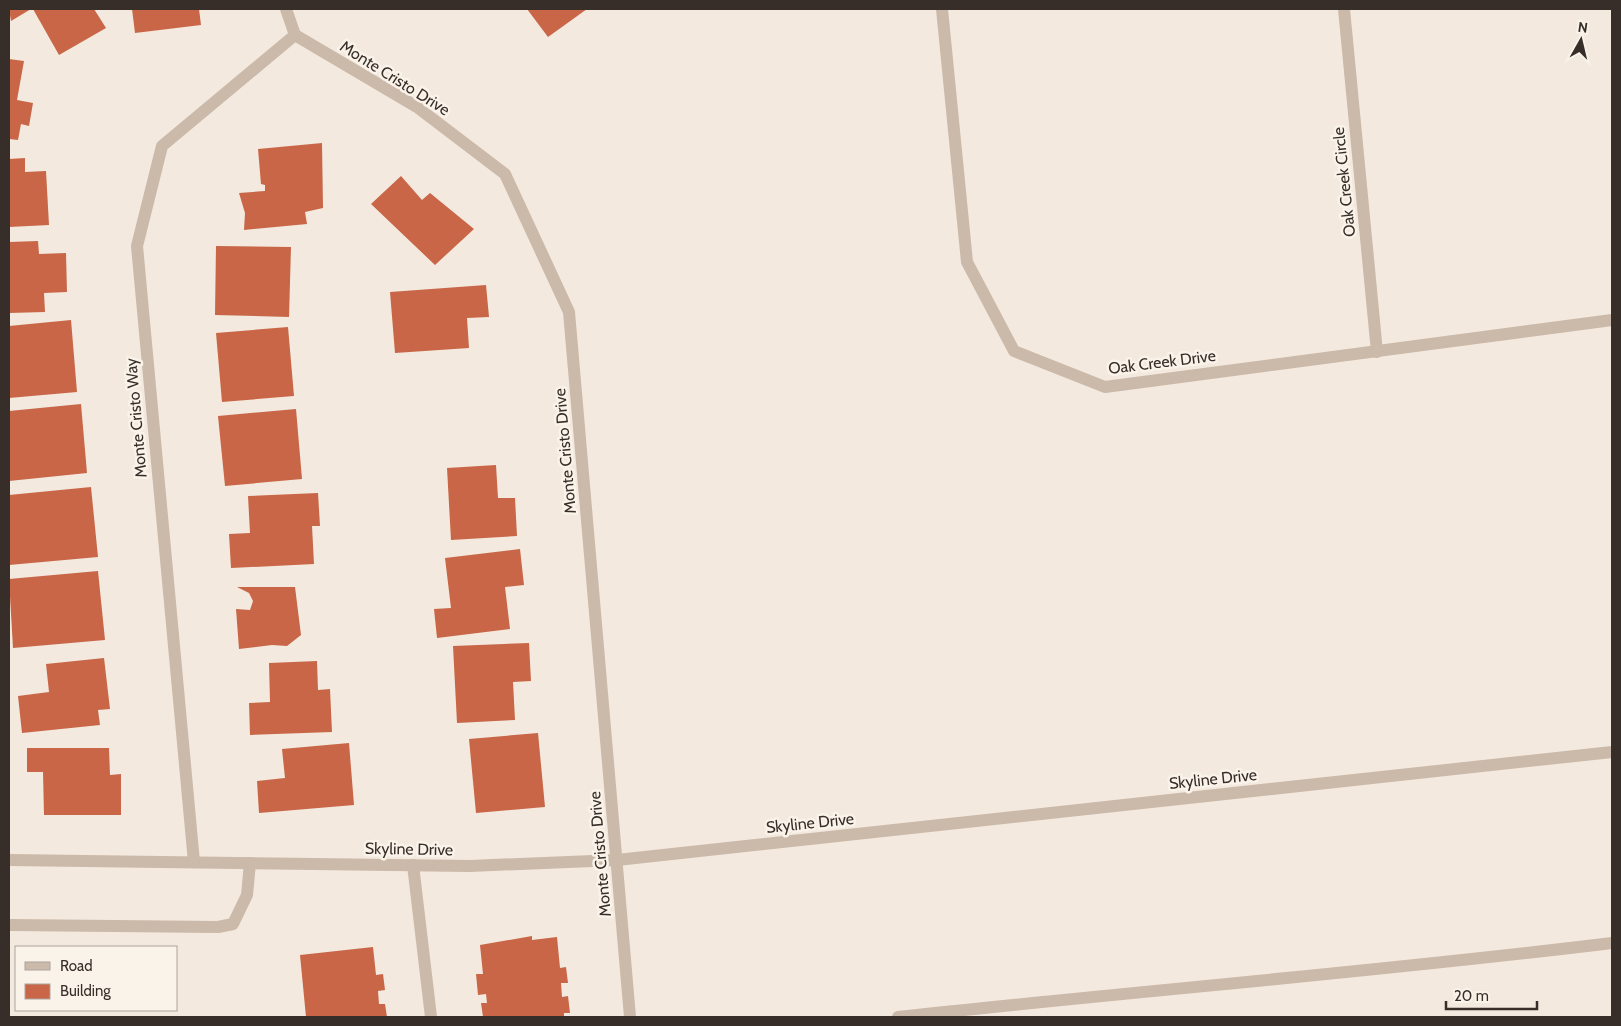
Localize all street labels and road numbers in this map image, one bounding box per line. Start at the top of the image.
street label: Monte Cristo Drive [337,37,453,119]
street label: Oak Creek Circle [1329,126,1359,238]
street label: Oak Creek Drive [1107,346,1217,378]
street label: Monte Cristo Way [121,357,151,479]
street label: Monte Cristo Drive [550,387,580,515]
street label: Skyline Drive [1168,765,1258,793]
street label: Monte Cristo Drive [585,790,615,918]
street label: Skyline Drive [765,809,855,837]
street label: Skyline Drive [365,839,453,859]

